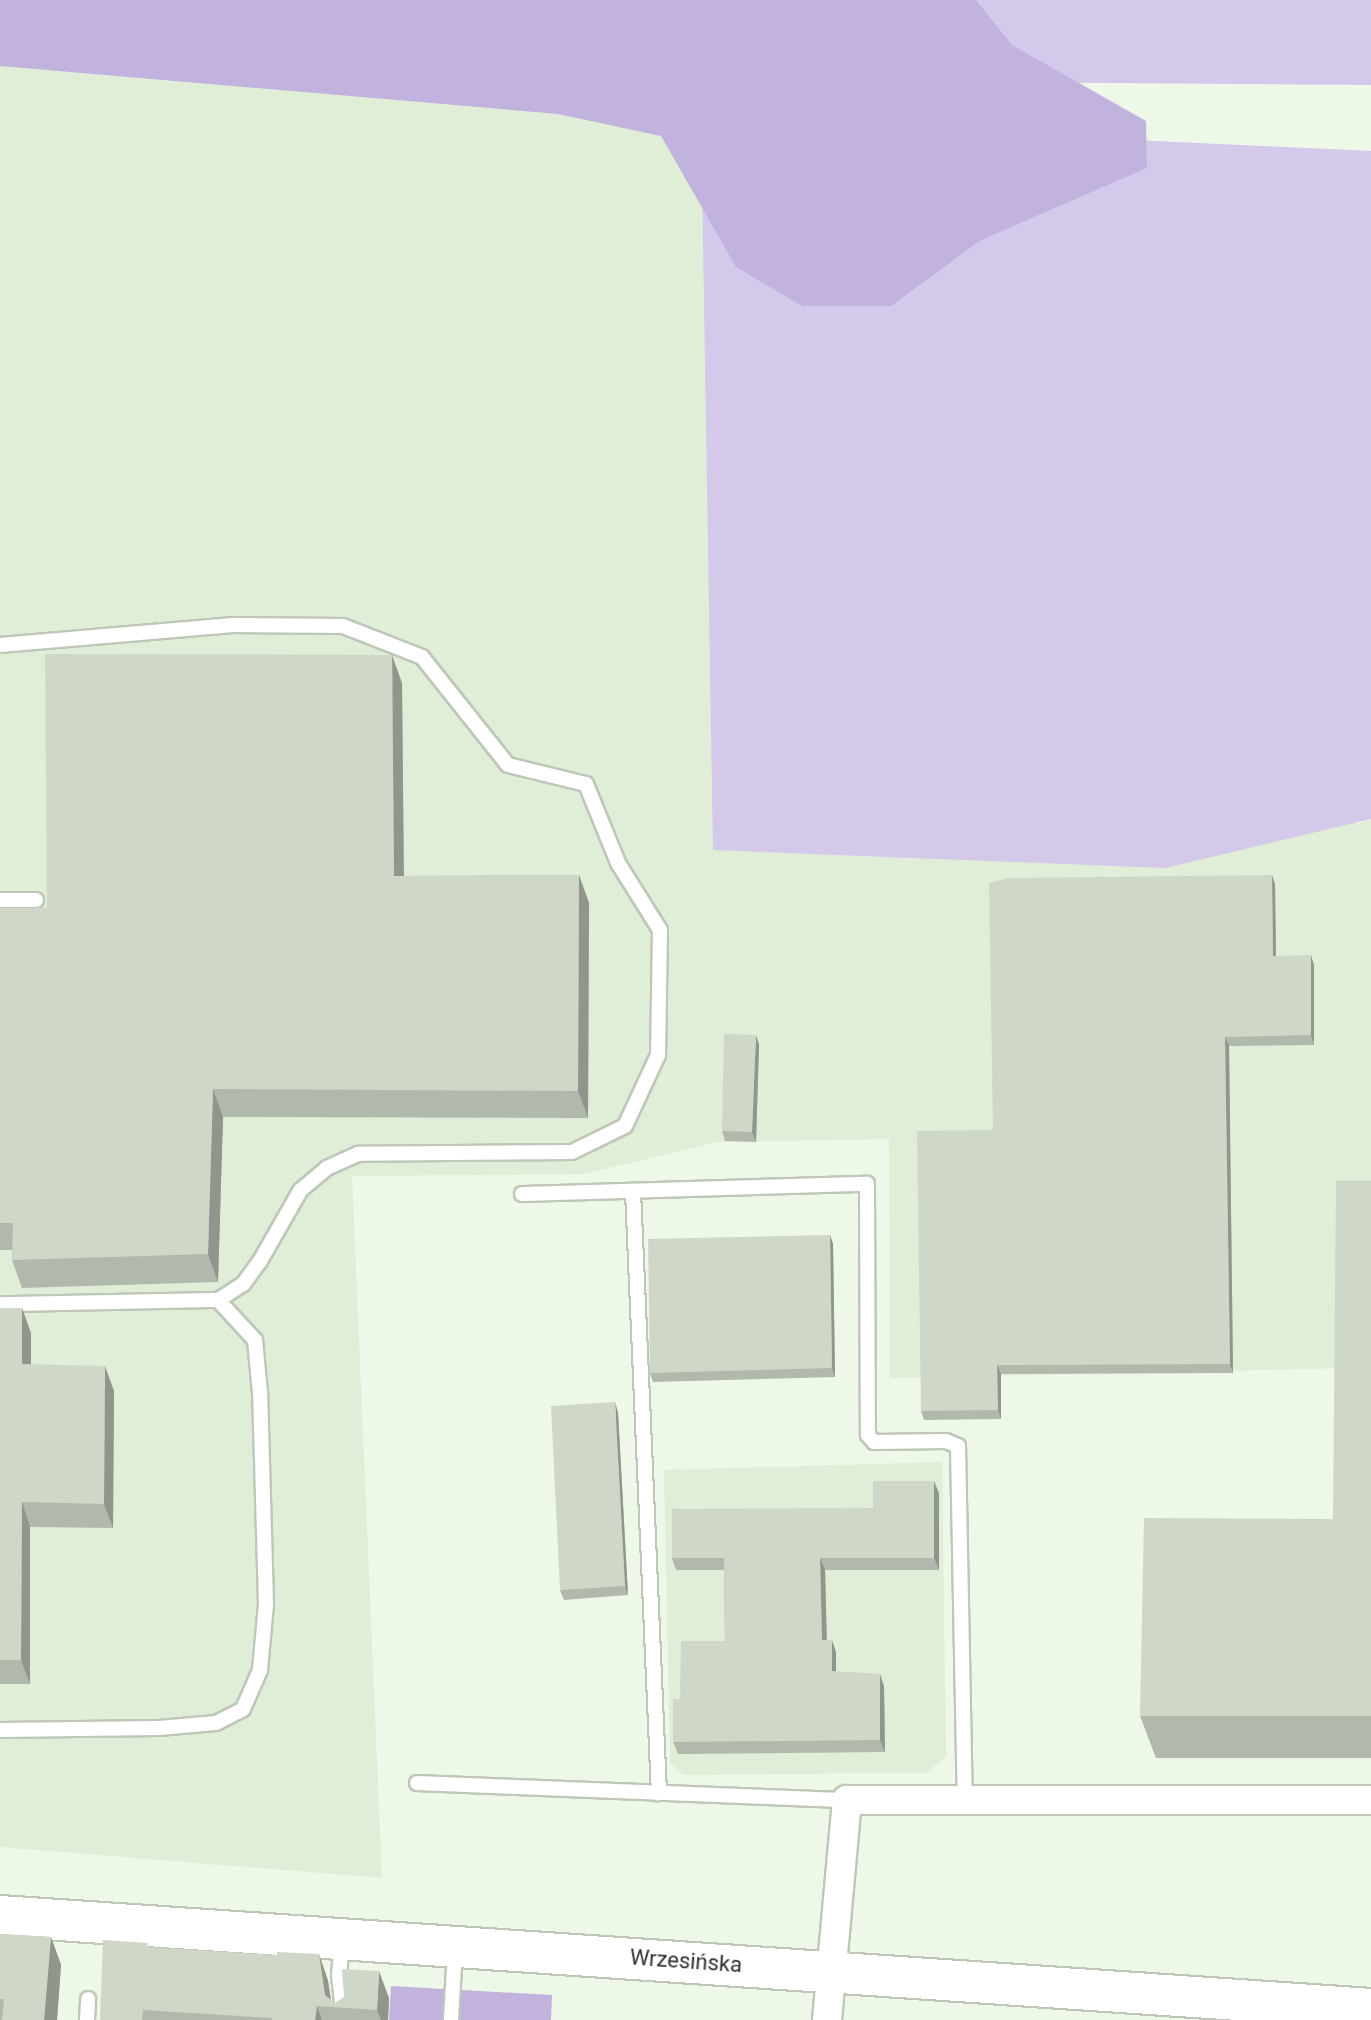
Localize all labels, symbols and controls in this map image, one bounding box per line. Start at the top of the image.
street label: Wrzesińska [629,1944,743,1978]

